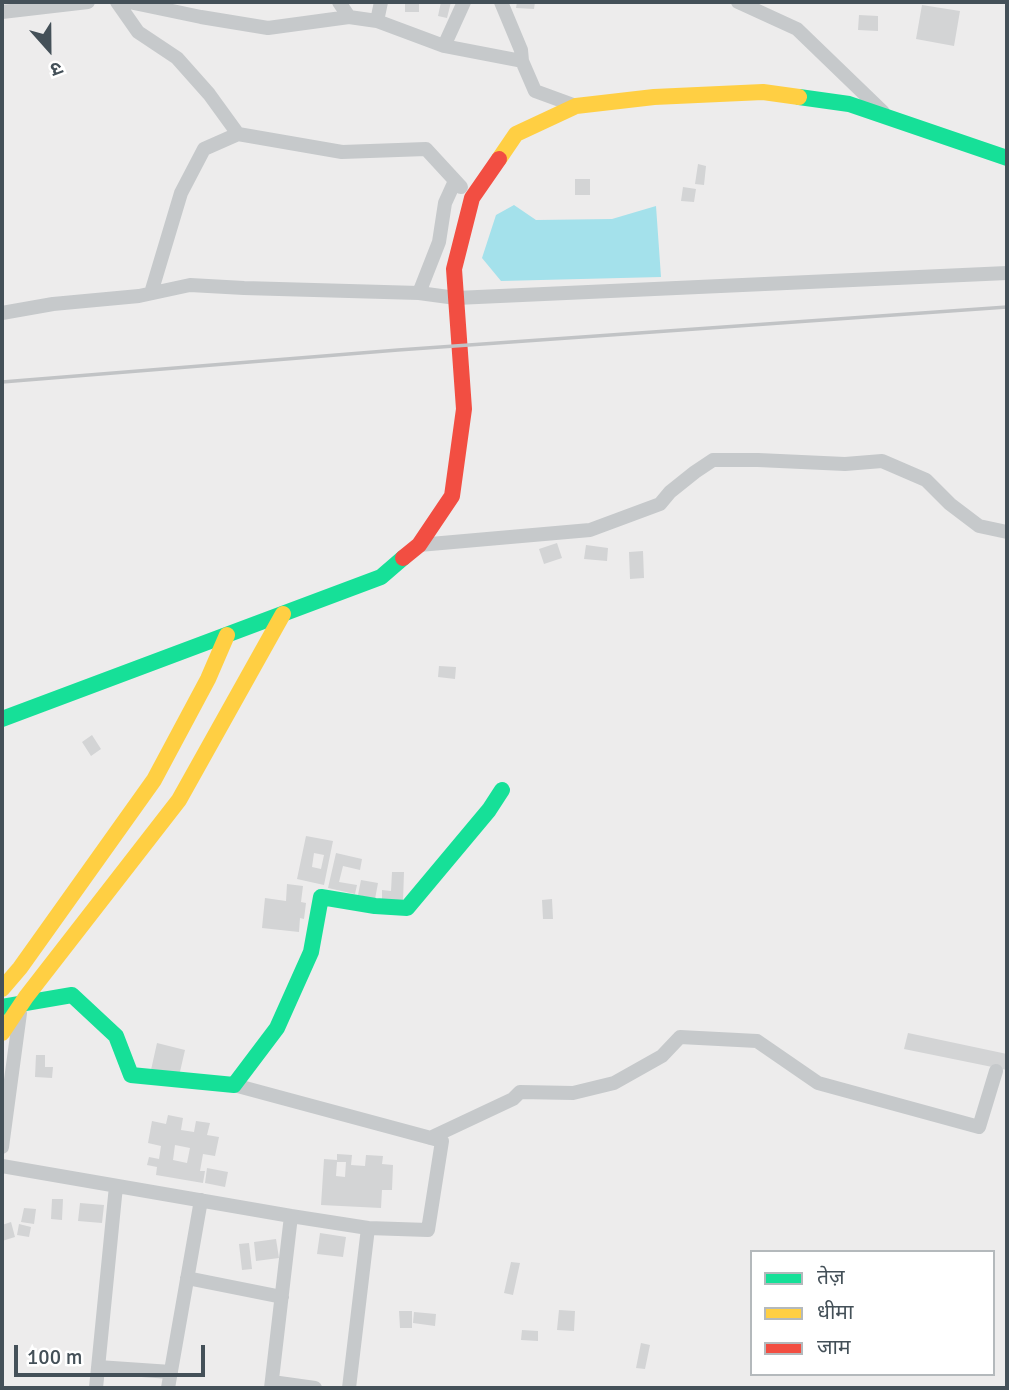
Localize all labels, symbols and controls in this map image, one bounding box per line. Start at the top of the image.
north arrow [14,14,84,84]
text: उ [47,55,66,82]
legend [750,1250,995,1376]
text: तेज़ [817,1264,845,1290]
text: धीमा [817,1299,853,1325]
scale bar [18,1330,208,1374]
text: जाम [817,1334,851,1360]
text: 100 m [27,1344,82,1370]

